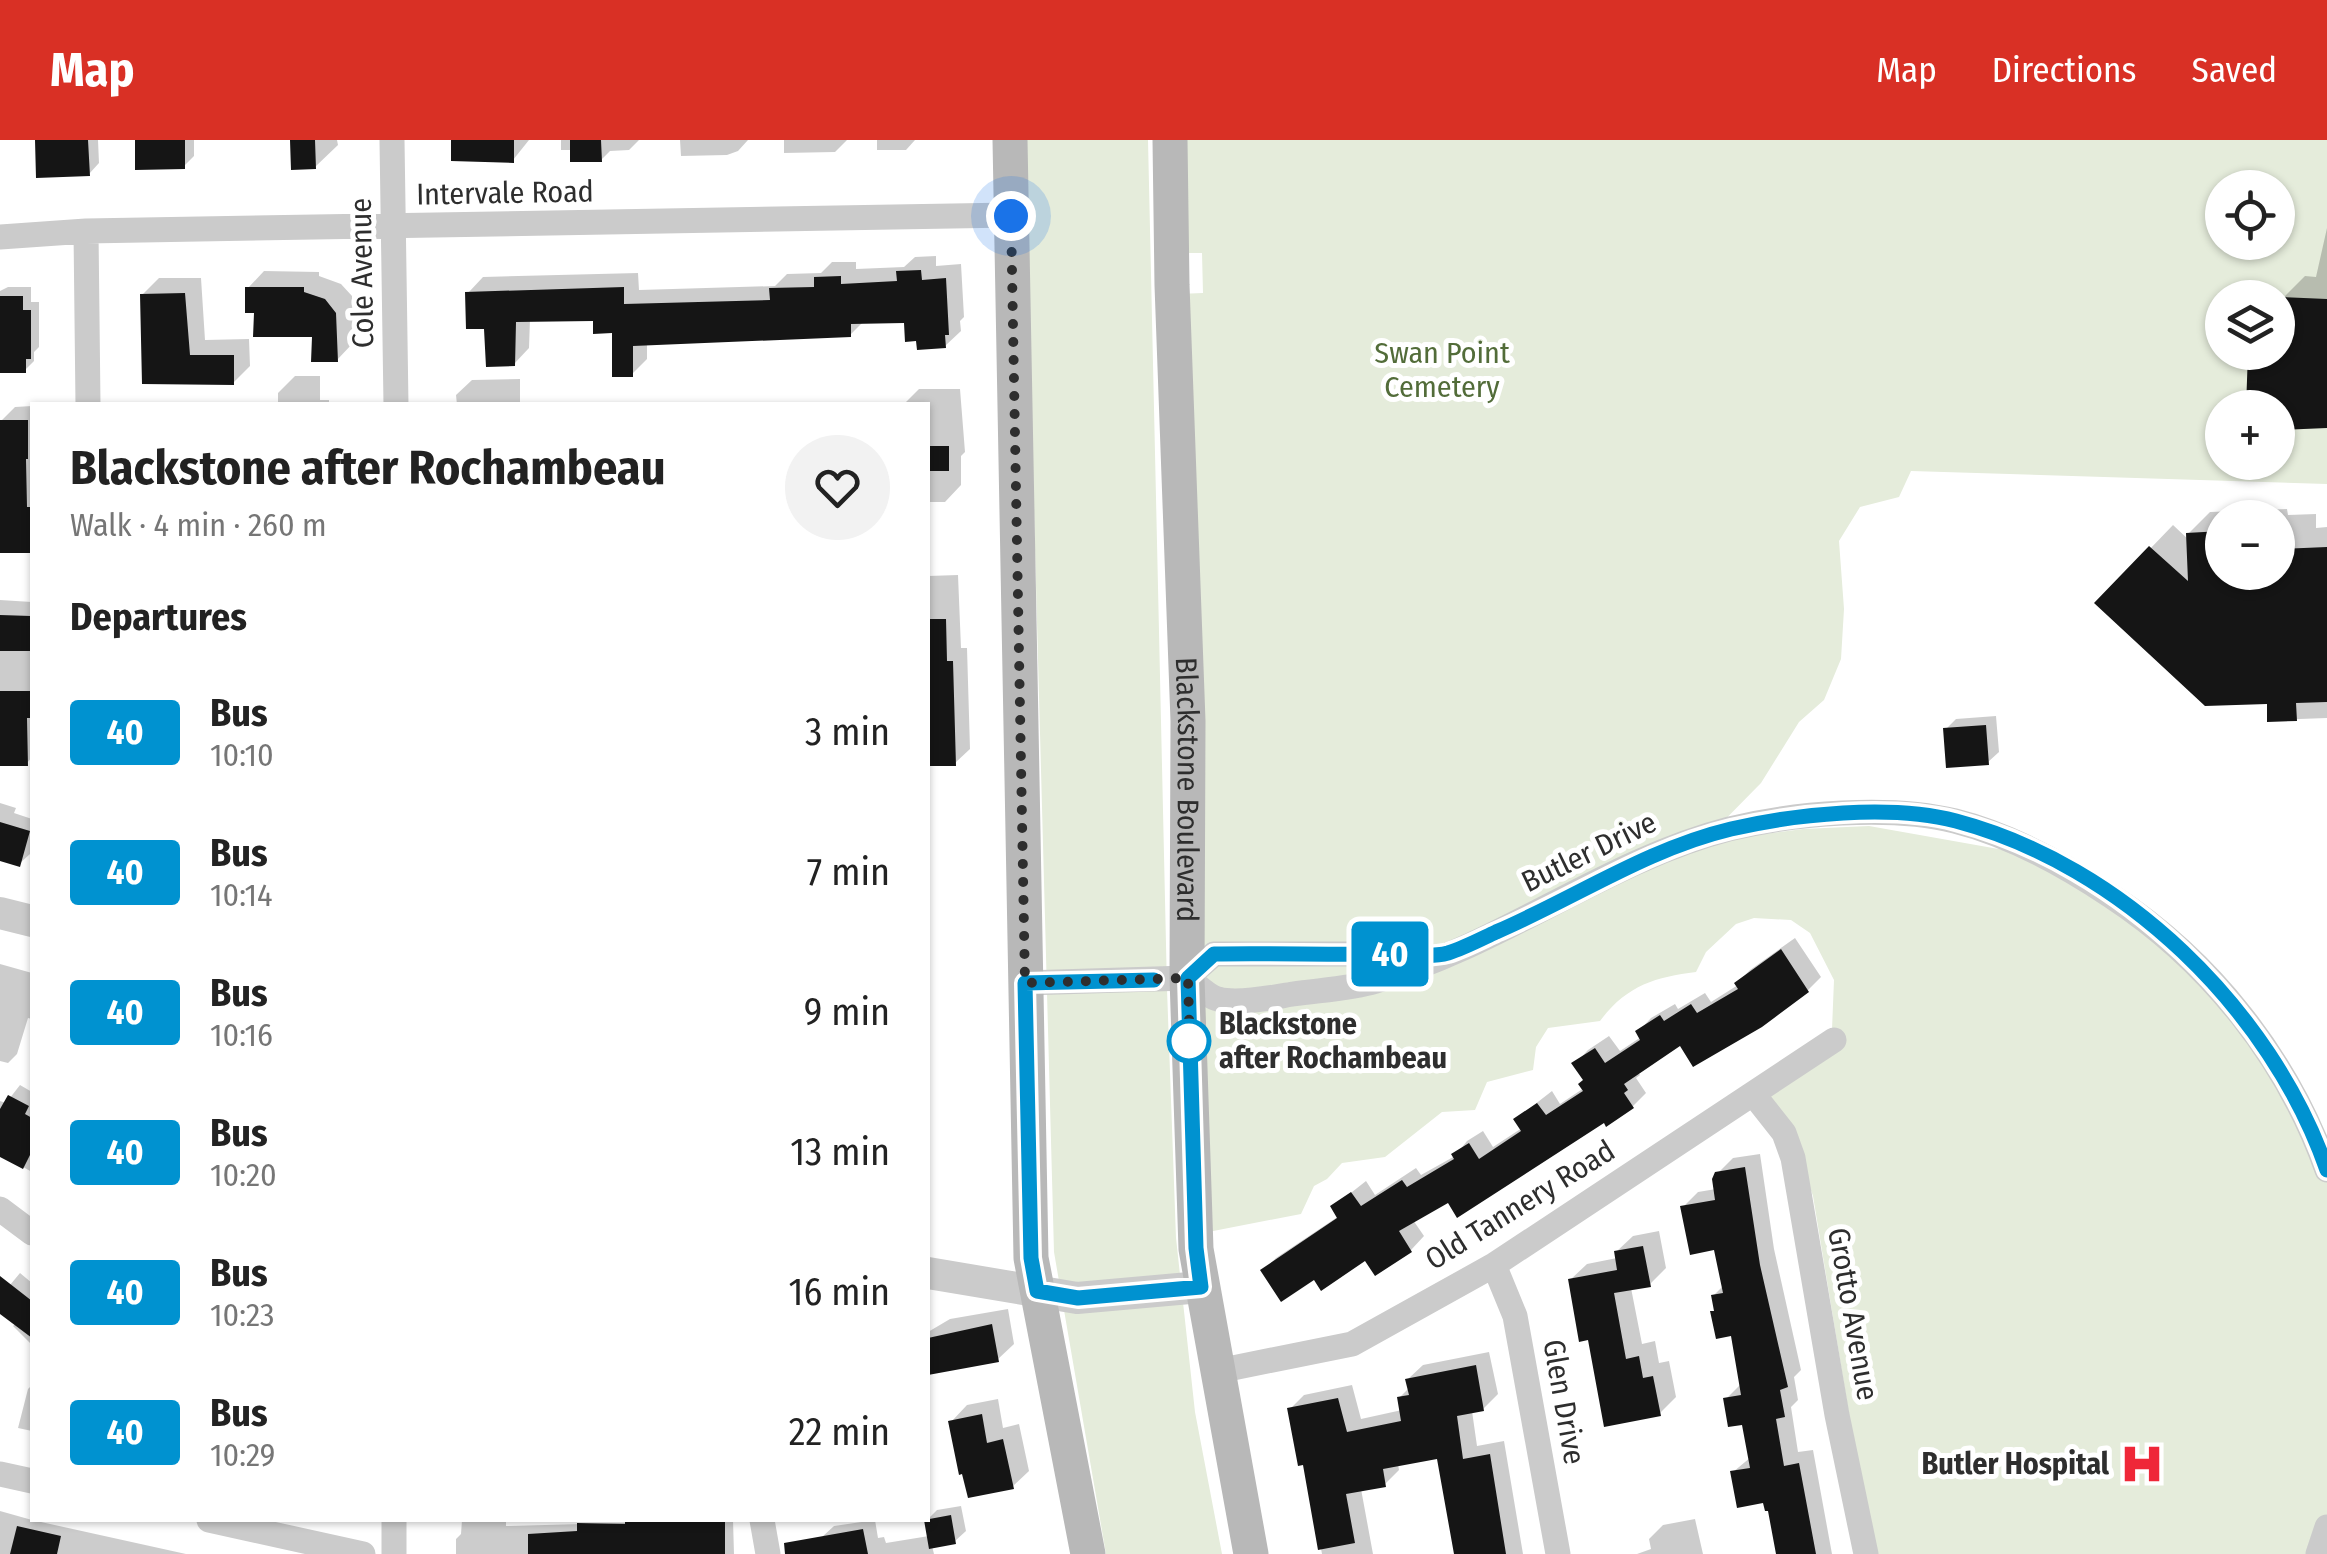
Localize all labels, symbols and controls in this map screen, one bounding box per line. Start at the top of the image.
text: Map [50,41,134,99]
text: Map [1876,49,1937,91]
text: Directions [1992,49,2137,91]
text: Saved [2192,49,2277,91]
map controls [2205,170,2295,590]
button: locate [2205,170,2295,260]
street label: Intervale Road [416,173,594,213]
your location [986,191,1036,241]
street label: Cole Avenue [343,198,381,348]
button: layers [2205,280,2295,370]
park label: Swan Point Cemetery [1374,335,1510,405]
button: + [2205,390,2295,480]
button: heart [785,435,890,540]
text: Blackstone after Rochambeau [70,439,666,497]
button: − [2205,500,2295,590]
text: Walk · 4 min · 260 m [70,506,327,544]
text: Departures [70,594,247,640]
street label: Blackstone Boulevard [1168,657,1206,922]
text: Bus [210,690,268,736]
text: 3 min [805,709,890,755]
text: 40 [106,711,144,753]
text: 10:10 [210,736,274,774]
street label: Butler Drive [1516,804,1662,900]
text: Bus [210,830,268,876]
text: 7 min [807,849,890,895]
text: 40 [106,851,144,893]
text: 10:14 [210,876,273,914]
line badge: 40 [1345,922,1435,986]
text: 40 [1371,933,1409,975]
text: Bus [210,970,268,1016]
text: 9 min [804,989,890,1035]
text: 40 [106,991,144,1033]
place label: Blackstone after Rochambeau [1219,1006,1447,1076]
text: 10:16 [210,1016,273,1054]
marker: Blackstone after Rochambeau [1168,1020,1210,1062]
text: Bus [210,1110,268,1156]
text: 13 min [790,1129,890,1175]
text: 40 [106,1131,144,1173]
street label: Old Tannery Road [1419,1132,1621,1278]
text: 10:20 [210,1156,277,1194]
street label: Grotto Avenue [1820,1225,1886,1403]
text: Bus [210,1250,268,1296]
text: 16 min [789,1269,890,1315]
text: 40 [106,1271,144,1313]
text: 10:23 [210,1296,274,1334]
street label: Glen Drive [1535,1337,1593,1467]
text: Bus [210,1390,268,1436]
text: 22 min [789,1409,890,1455]
text: 40 [106,1411,144,1453]
text: 10:29 [210,1436,275,1474]
hospital icon: Butler Hospital [2118,1440,2166,1488]
place label: Butler Hospital [1922,1446,2110,1482]

